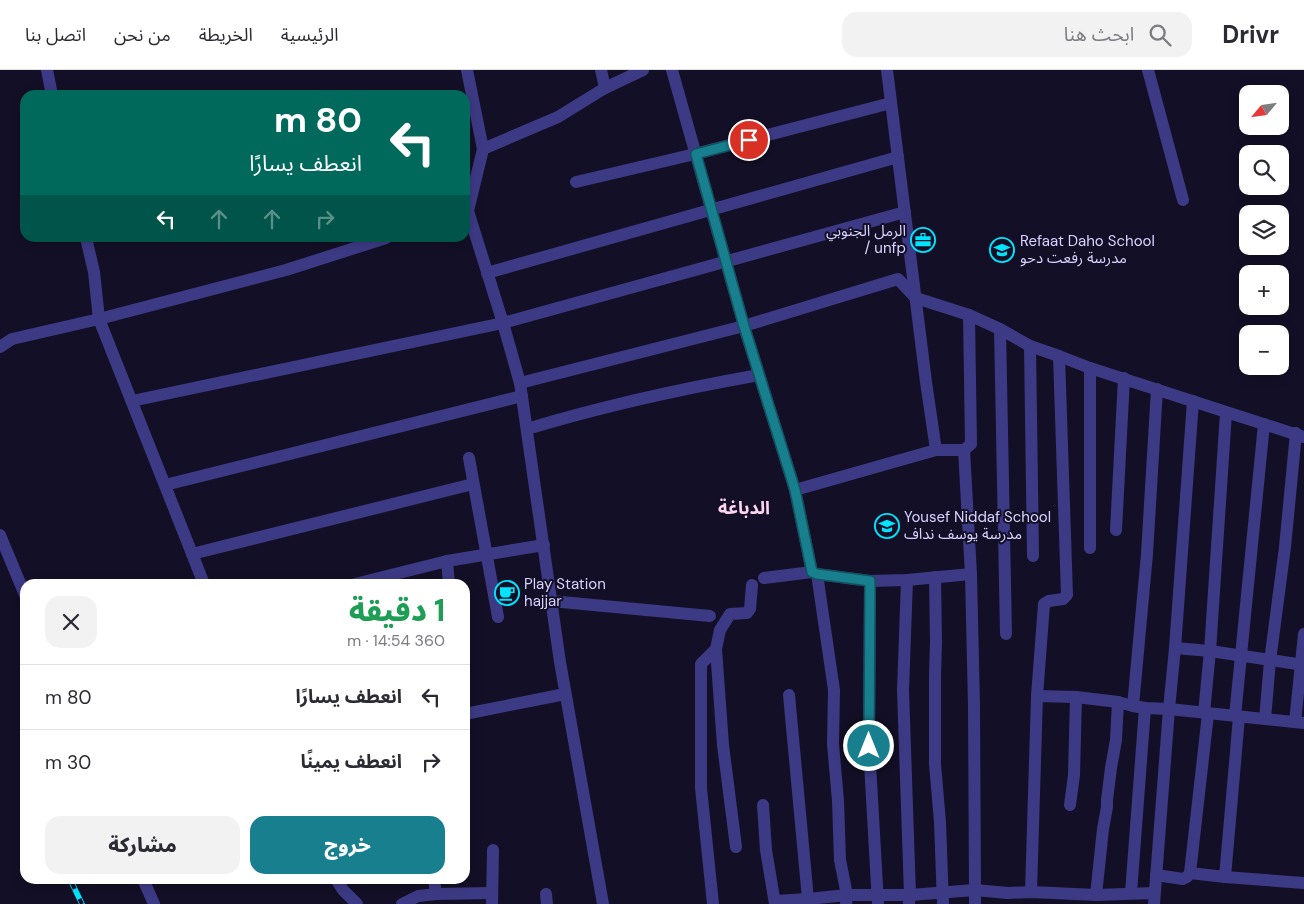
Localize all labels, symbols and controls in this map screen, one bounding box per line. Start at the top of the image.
search box [842,12,1192,57]
text: Drivr [1222,19,1279,50]
icon: search [1146,21,1174,49]
text: ابحث هنا [1064,22,1134,47]
text: اتصل بنا [25,23,86,47]
text: من نحن [114,23,171,47]
text: الخريطة [199,23,253,47]
text: الرئيسية [281,23,339,47]
north arrow [1239,85,1289,135]
map controls [1239,85,1289,375]
text: 80 m [274,97,362,143]
icon: left [380,110,445,175]
pin [728,119,770,161]
icon: arrive [735,126,763,154]
button: search [1239,145,1289,195]
text: انعطف يسارًا [249,149,362,178]
icon: left [152,205,180,233]
icon: ahead [205,205,233,233]
icon: ahead [258,205,286,233]
icon: right [311,205,339,233]
button: layers [1239,205,1289,255]
place label: الرمل الجنوبي / unfp [826,221,906,258]
office icon: الرمل الجنوبي / unfp [910,227,936,253]
place label: Refaat Daho School مدرسة رفعت دحو [1020,231,1155,268]
school or university icon: Refaat Daho School مدرسة رفعت دحو [989,237,1015,263]
button: + [1239,265,1289,315]
button: − [1239,325,1289,375]
district label: الدباغة [718,496,770,520]
place label: Yousef Niddaf School مدرسة يوسف نداف [904,507,1051,544]
school or university icon: Yousef Niddaf School مدرسة يوسف نداف [874,513,900,539]
place label: Play Station hajjar [524,574,606,611]
cafe icon: Play Station hajjar [494,580,520,606]
text: 1 دقيقة [349,591,445,630]
button: close [45,596,97,648]
text: 360 m · 14:54 [347,630,445,651]
icon: left [417,683,445,711]
text: انعطف يسارًا [295,684,402,709]
text: 80 m [45,685,92,710]
position arrow [842,719,894,771]
icon: right [417,748,445,776]
text: انعطف يمينًا [300,749,402,774]
text: 30 m [45,750,91,775]
button: مشاركة [45,816,240,874]
button: خروج [250,816,445,874]

